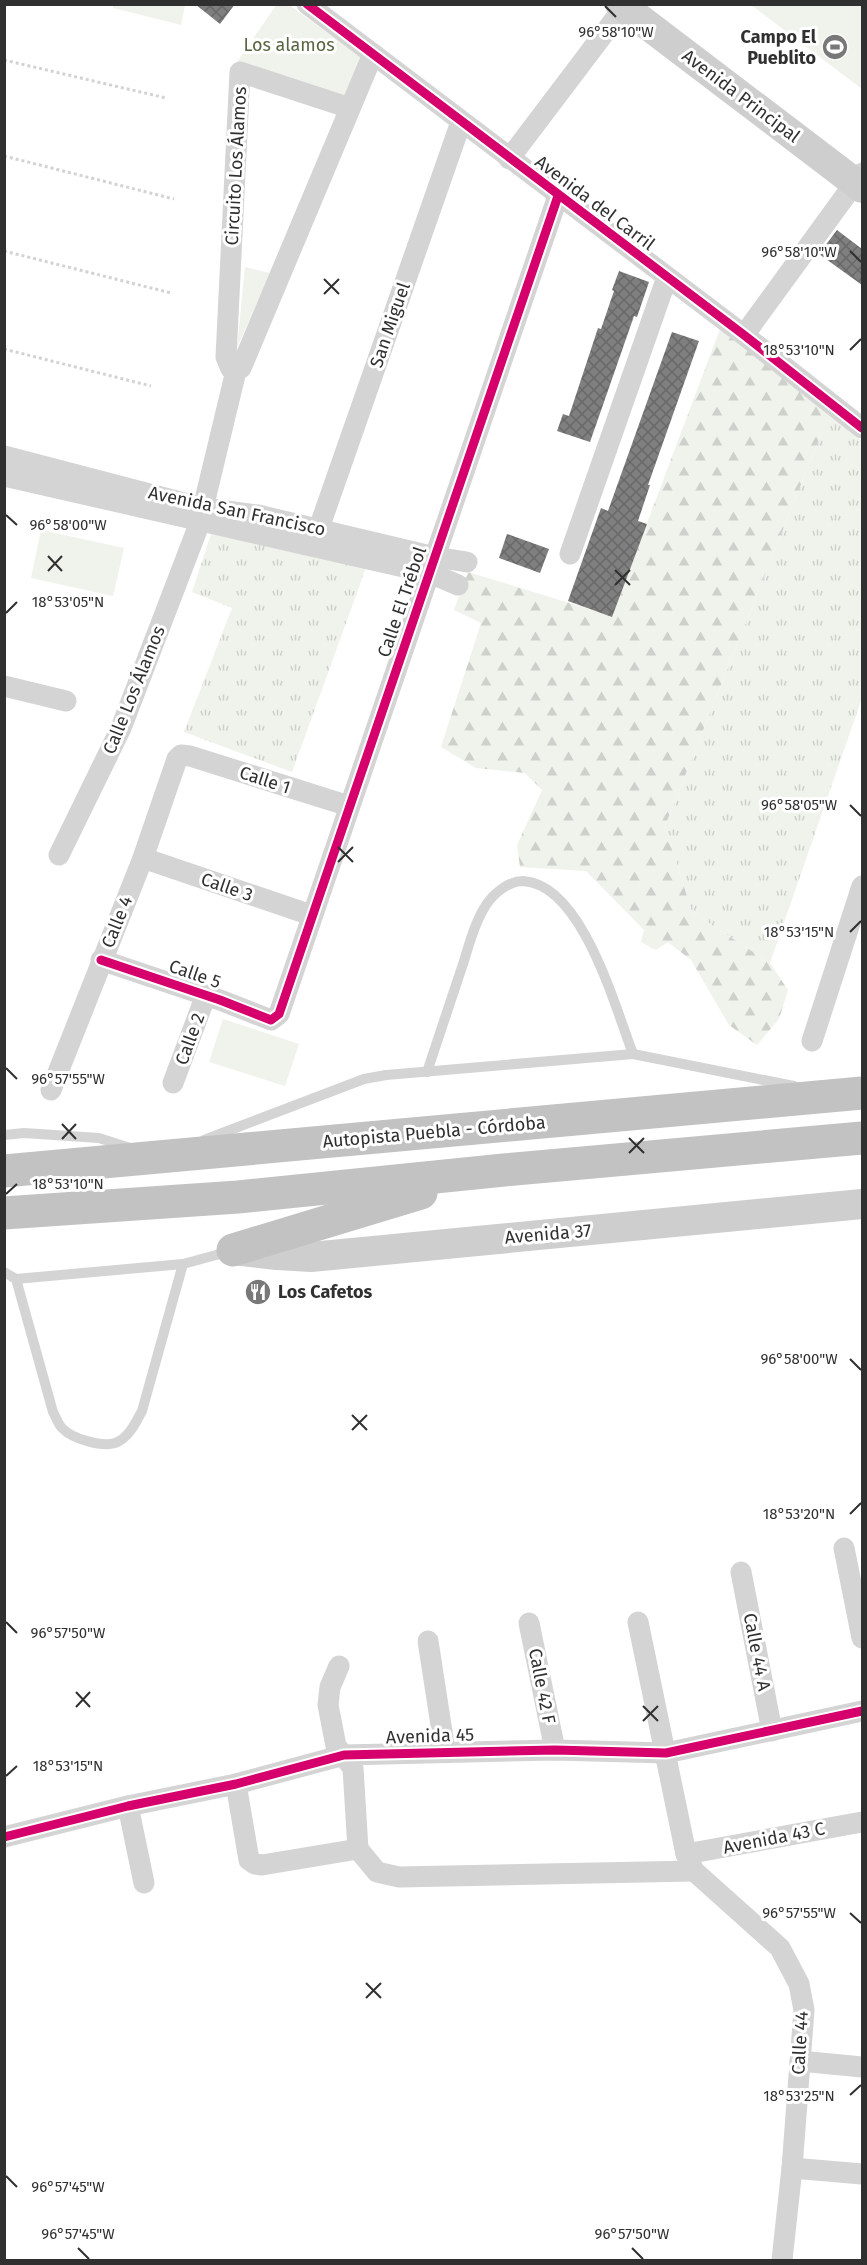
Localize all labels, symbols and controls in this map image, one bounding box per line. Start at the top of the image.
text: 96°58'10"W [578,23,654,41]
place label: Campo El Pueblito [741,26,817,69]
sports icon: Campo El Pueblito [820,32,850,62]
park label: Los alamos [243,34,335,56]
street label: Avenida Principal [678,45,804,147]
street label: Circuito Los Álamos [220,86,251,246]
street label: Avenida del Carril [531,151,659,255]
text: 96°58'10"W [761,243,837,261]
street label: San Miguel [365,279,415,371]
text: 18°53'10"N [763,341,835,359]
street label: Avenida San Francisco [146,481,328,541]
text: 96°58'00"W [29,516,107,534]
street label: Calle El Trébol [373,544,431,660]
text: 18°53'05"N [32,593,104,611]
street label: Calle Los Álamos [97,622,170,757]
street label: Calle 1 [237,761,293,799]
text: 96°58'05"W [761,796,838,814]
street label: Calle 3 [198,868,256,906]
street label: Calle 4 [97,892,137,951]
text: 18°53'15"N [764,923,834,941]
street label: Calle 5 [166,955,224,993]
street label: Calle 2 [171,1010,210,1068]
text: 96°57'55"W [31,1070,105,1088]
street label: Autopista Puebla - Córdoba [322,1111,546,1153]
text: 18°53'10"N [32,1175,104,1193]
street label: Avenida 37 [504,1219,592,1249]
restaurant icon: Los Cafetos [243,1277,273,1307]
place label: Los Cafetos [278,1281,373,1303]
text: 96°58'00"W [760,1350,838,1368]
text: 18°53'20"N [763,1505,835,1523]
street label: Calle 44 A [739,1611,775,1693]
text: 96°57'50"W [31,1624,106,1642]
street label: Calle 42 F [524,1646,560,1726]
street label: Avenida 45 [386,1723,474,1749]
text: 18°53'15"N [33,1757,103,1775]
street label: Avenida 43 C [721,1817,827,1859]
text: 96°57'55"W [762,1904,836,1922]
street label: Calle 44 [787,2010,813,2075]
text: 18°53'25"N [763,2087,835,2105]
text: 96°57'45"W [31,2178,105,2196]
text: 96°57'45"W [41,2225,115,2243]
text: 96°57'50"W [595,2225,670,2243]

